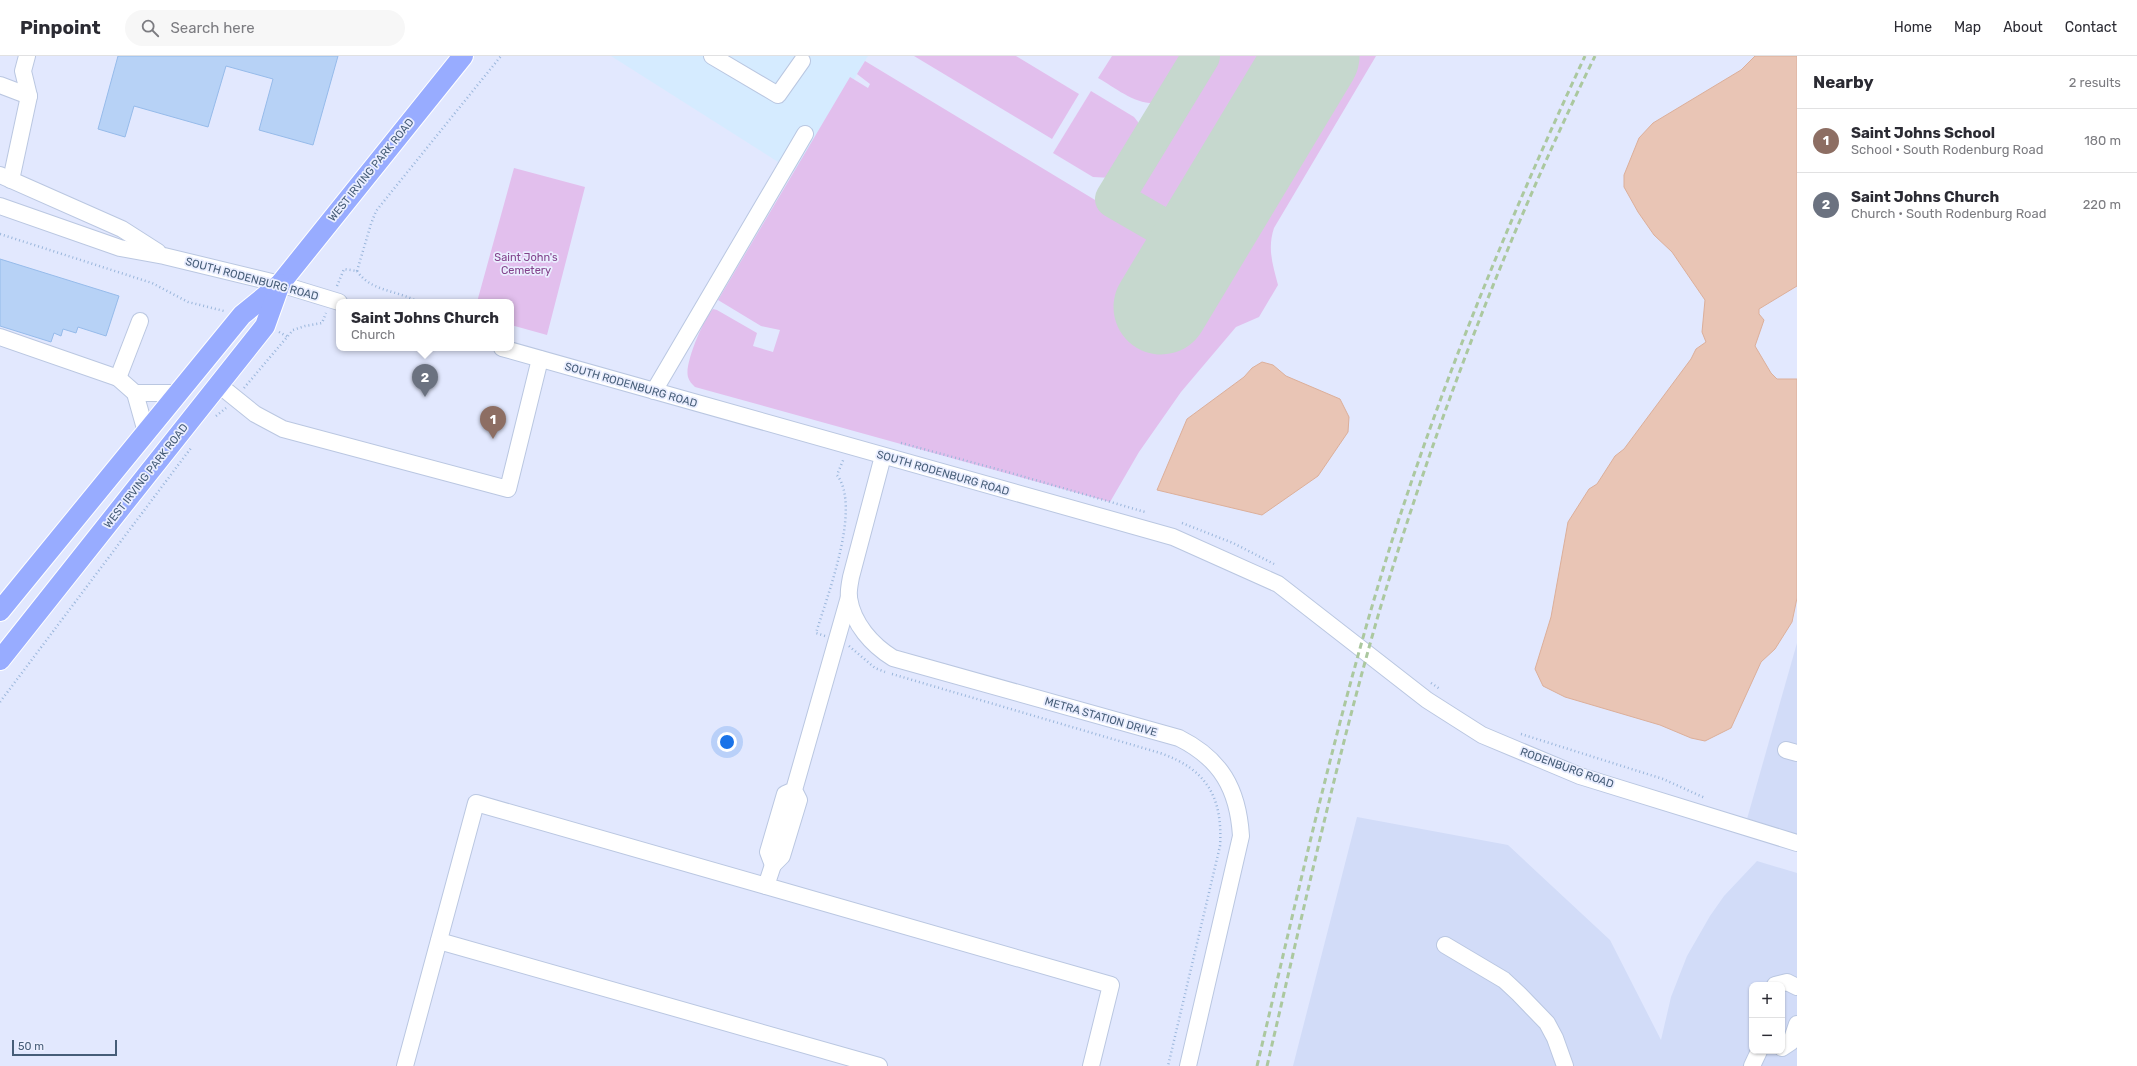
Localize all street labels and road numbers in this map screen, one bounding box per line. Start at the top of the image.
street label: WEST IRVING PARK ROAD [325,116,417,224]
street label: SOUTH RODENBURG ROAD [184,255,320,303]
street label: SOUTH RODENBURG ROAD [563,360,699,410]
street label: WEST IRVING PARK ROAD [101,421,191,531]
street label: SOUTH RODENBURG ROAD [875,448,1011,498]
street label: METRA STATION DRIVE [1043,695,1159,739]
street label: RODENBURG ROAD [1519,745,1615,791]

